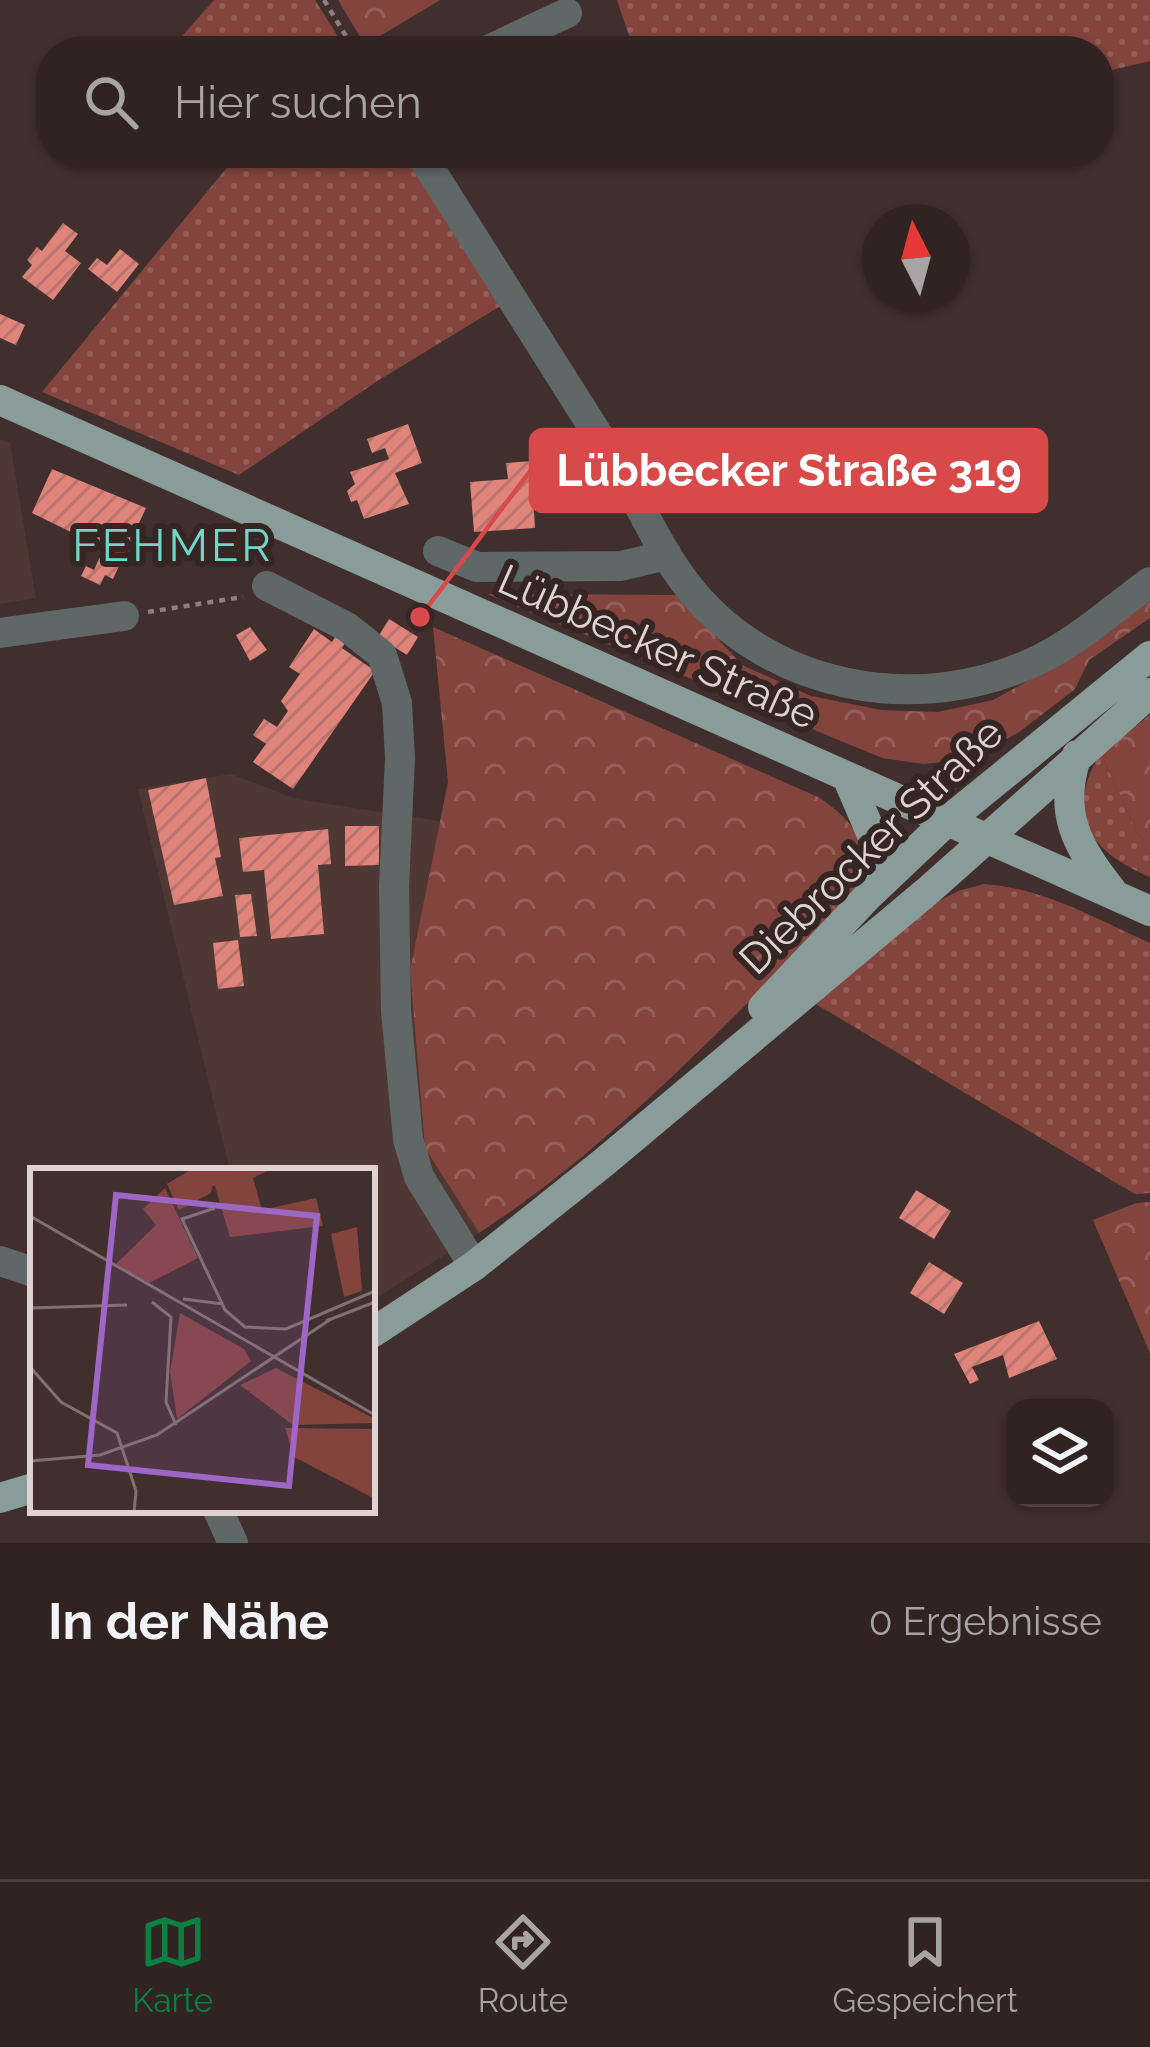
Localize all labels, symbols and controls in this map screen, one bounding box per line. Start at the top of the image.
search box [36,36,1114,168]
icon: search [78,69,144,135]
text: Hier suchen [174,76,422,129]
north arrow [862,204,970,312]
callout: Lübbecker Straße 319 [531,430,1046,511]
text: Lübbecker Straße 319 [556,444,1022,497]
district label: FEHMER [72,519,274,572]
street label: Lübbecker Straße [491,555,825,739]
street label: Diebrocker Straße [729,708,1013,984]
inset map [30,1168,375,1513]
map controls [1006,1399,1114,1507]
button: layers [1006,1399,1114,1507]
text: In der Nähe [48,1591,329,1651]
text: 0 Ergebnisse [869,1598,1102,1644]
tab: Karte [132,1909,213,2020]
tab: Route [478,1909,568,2020]
tab: Gespeichert [833,1909,1018,2020]

